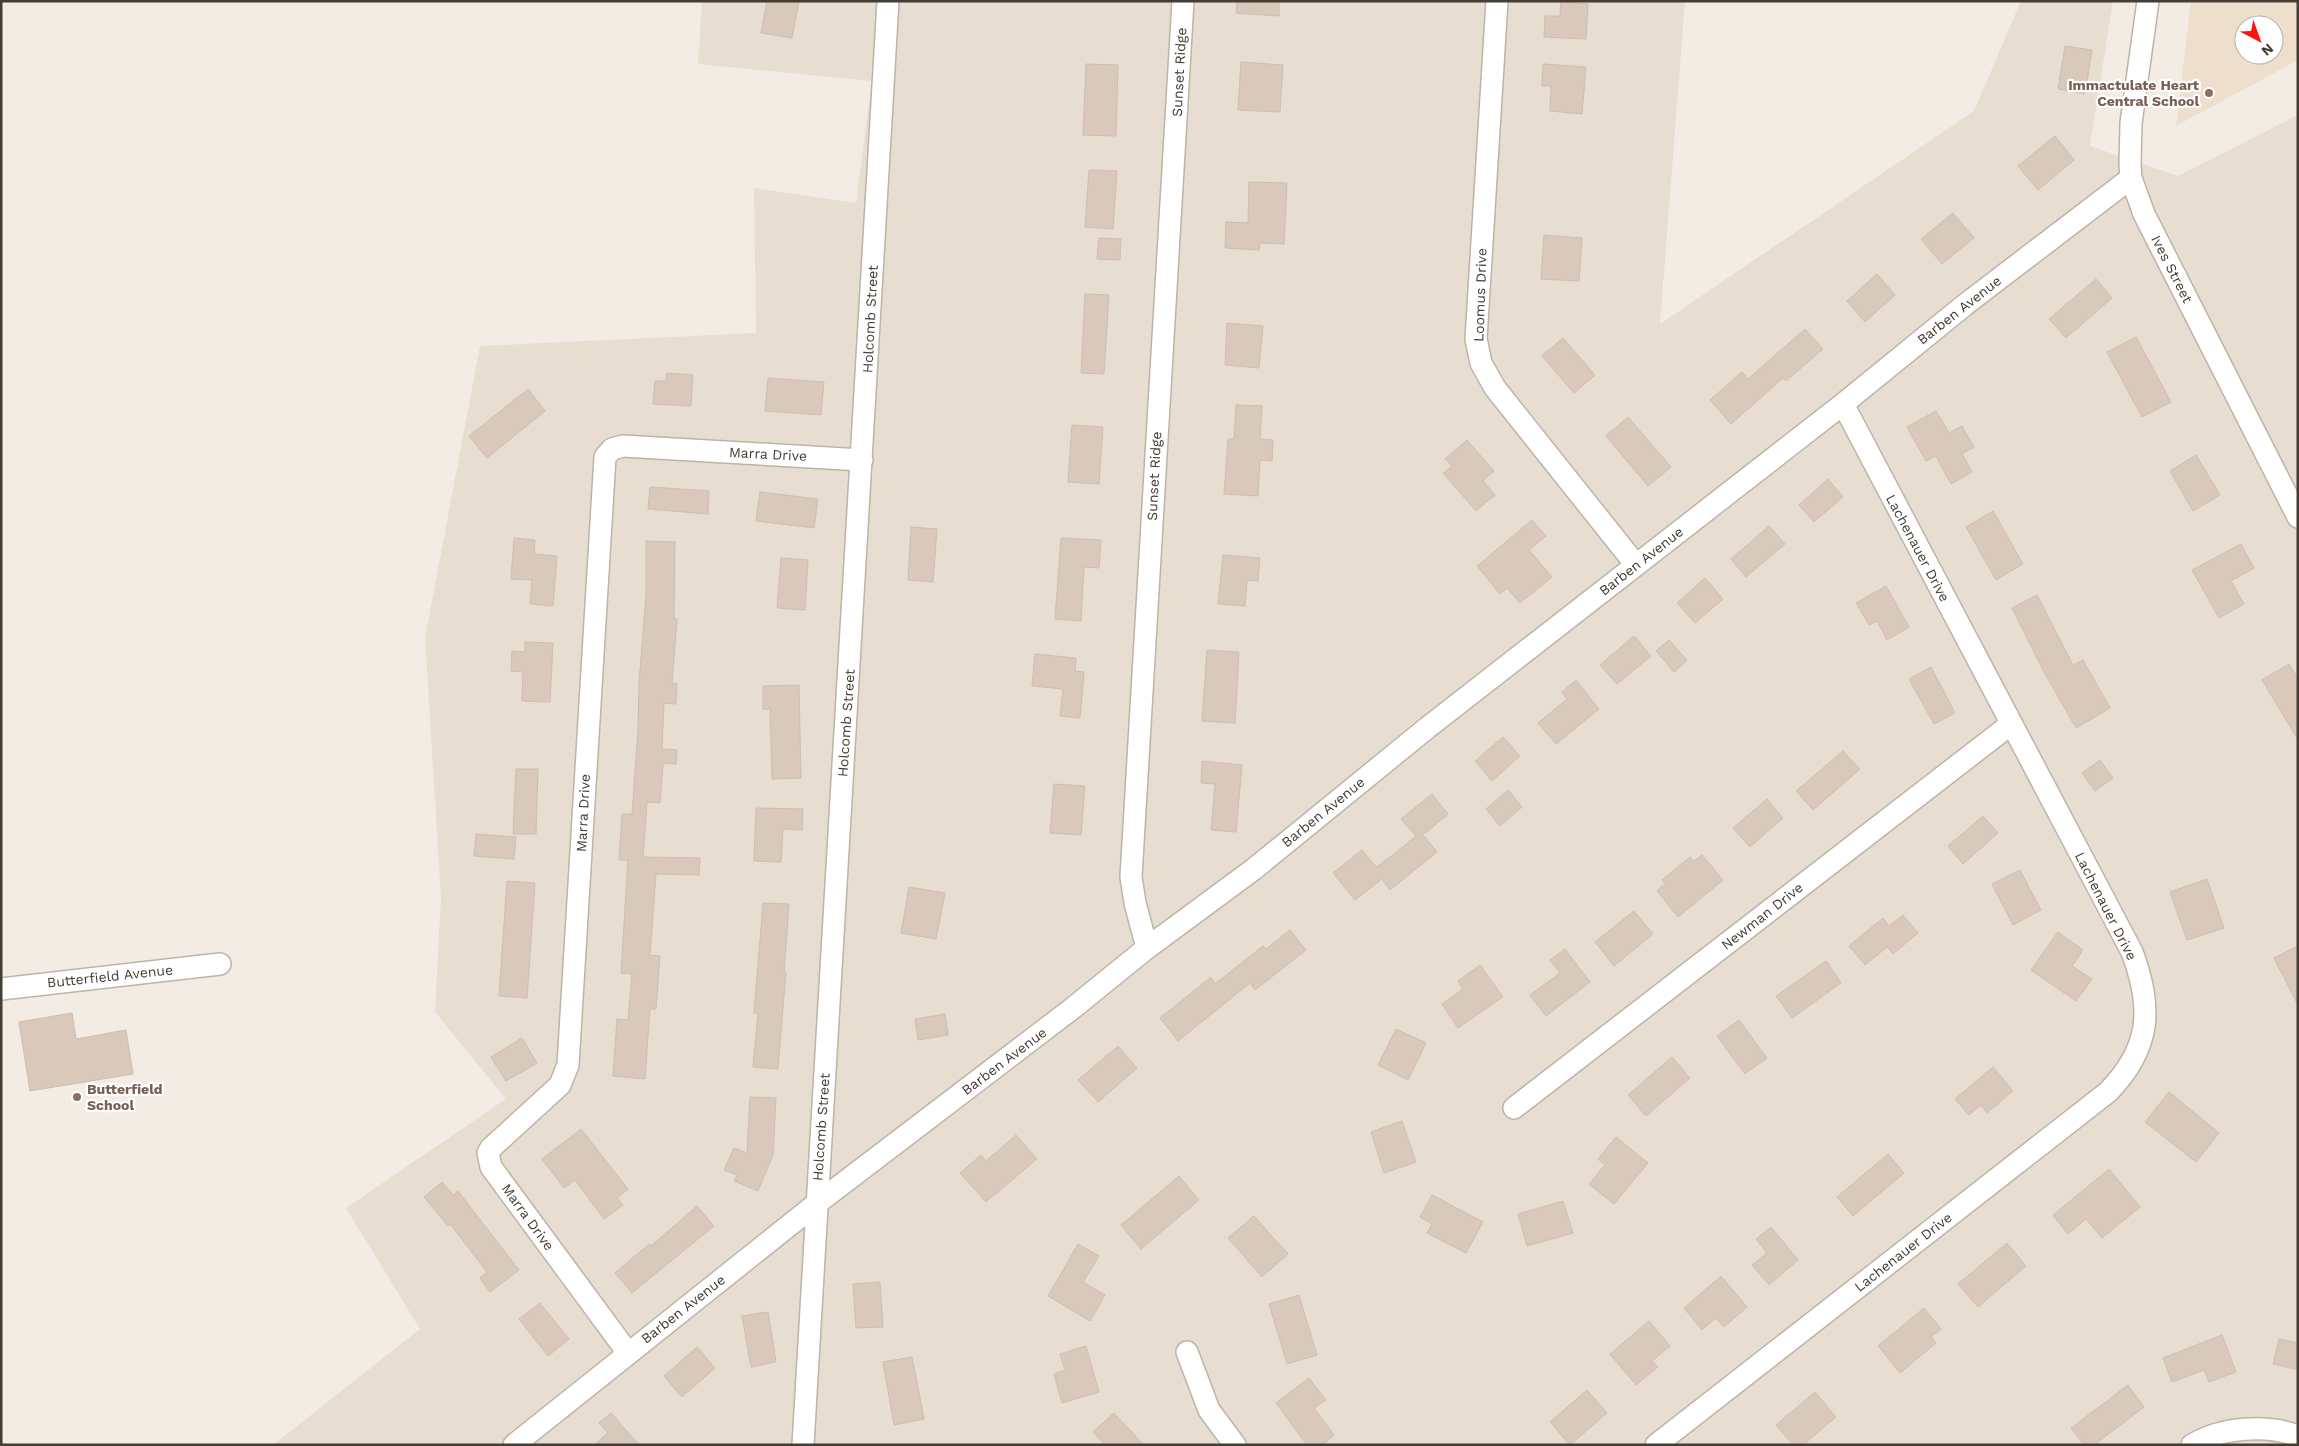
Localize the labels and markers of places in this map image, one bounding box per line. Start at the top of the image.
place label: Immactulate Heart Central School [2068,77,2199,109]
marker: Immactulate Heart Central School [2203,87,2215,99]
place label: Butterfield School [87,1081,163,1113]
marker: Butterfield School [71,1091,83,1103]

